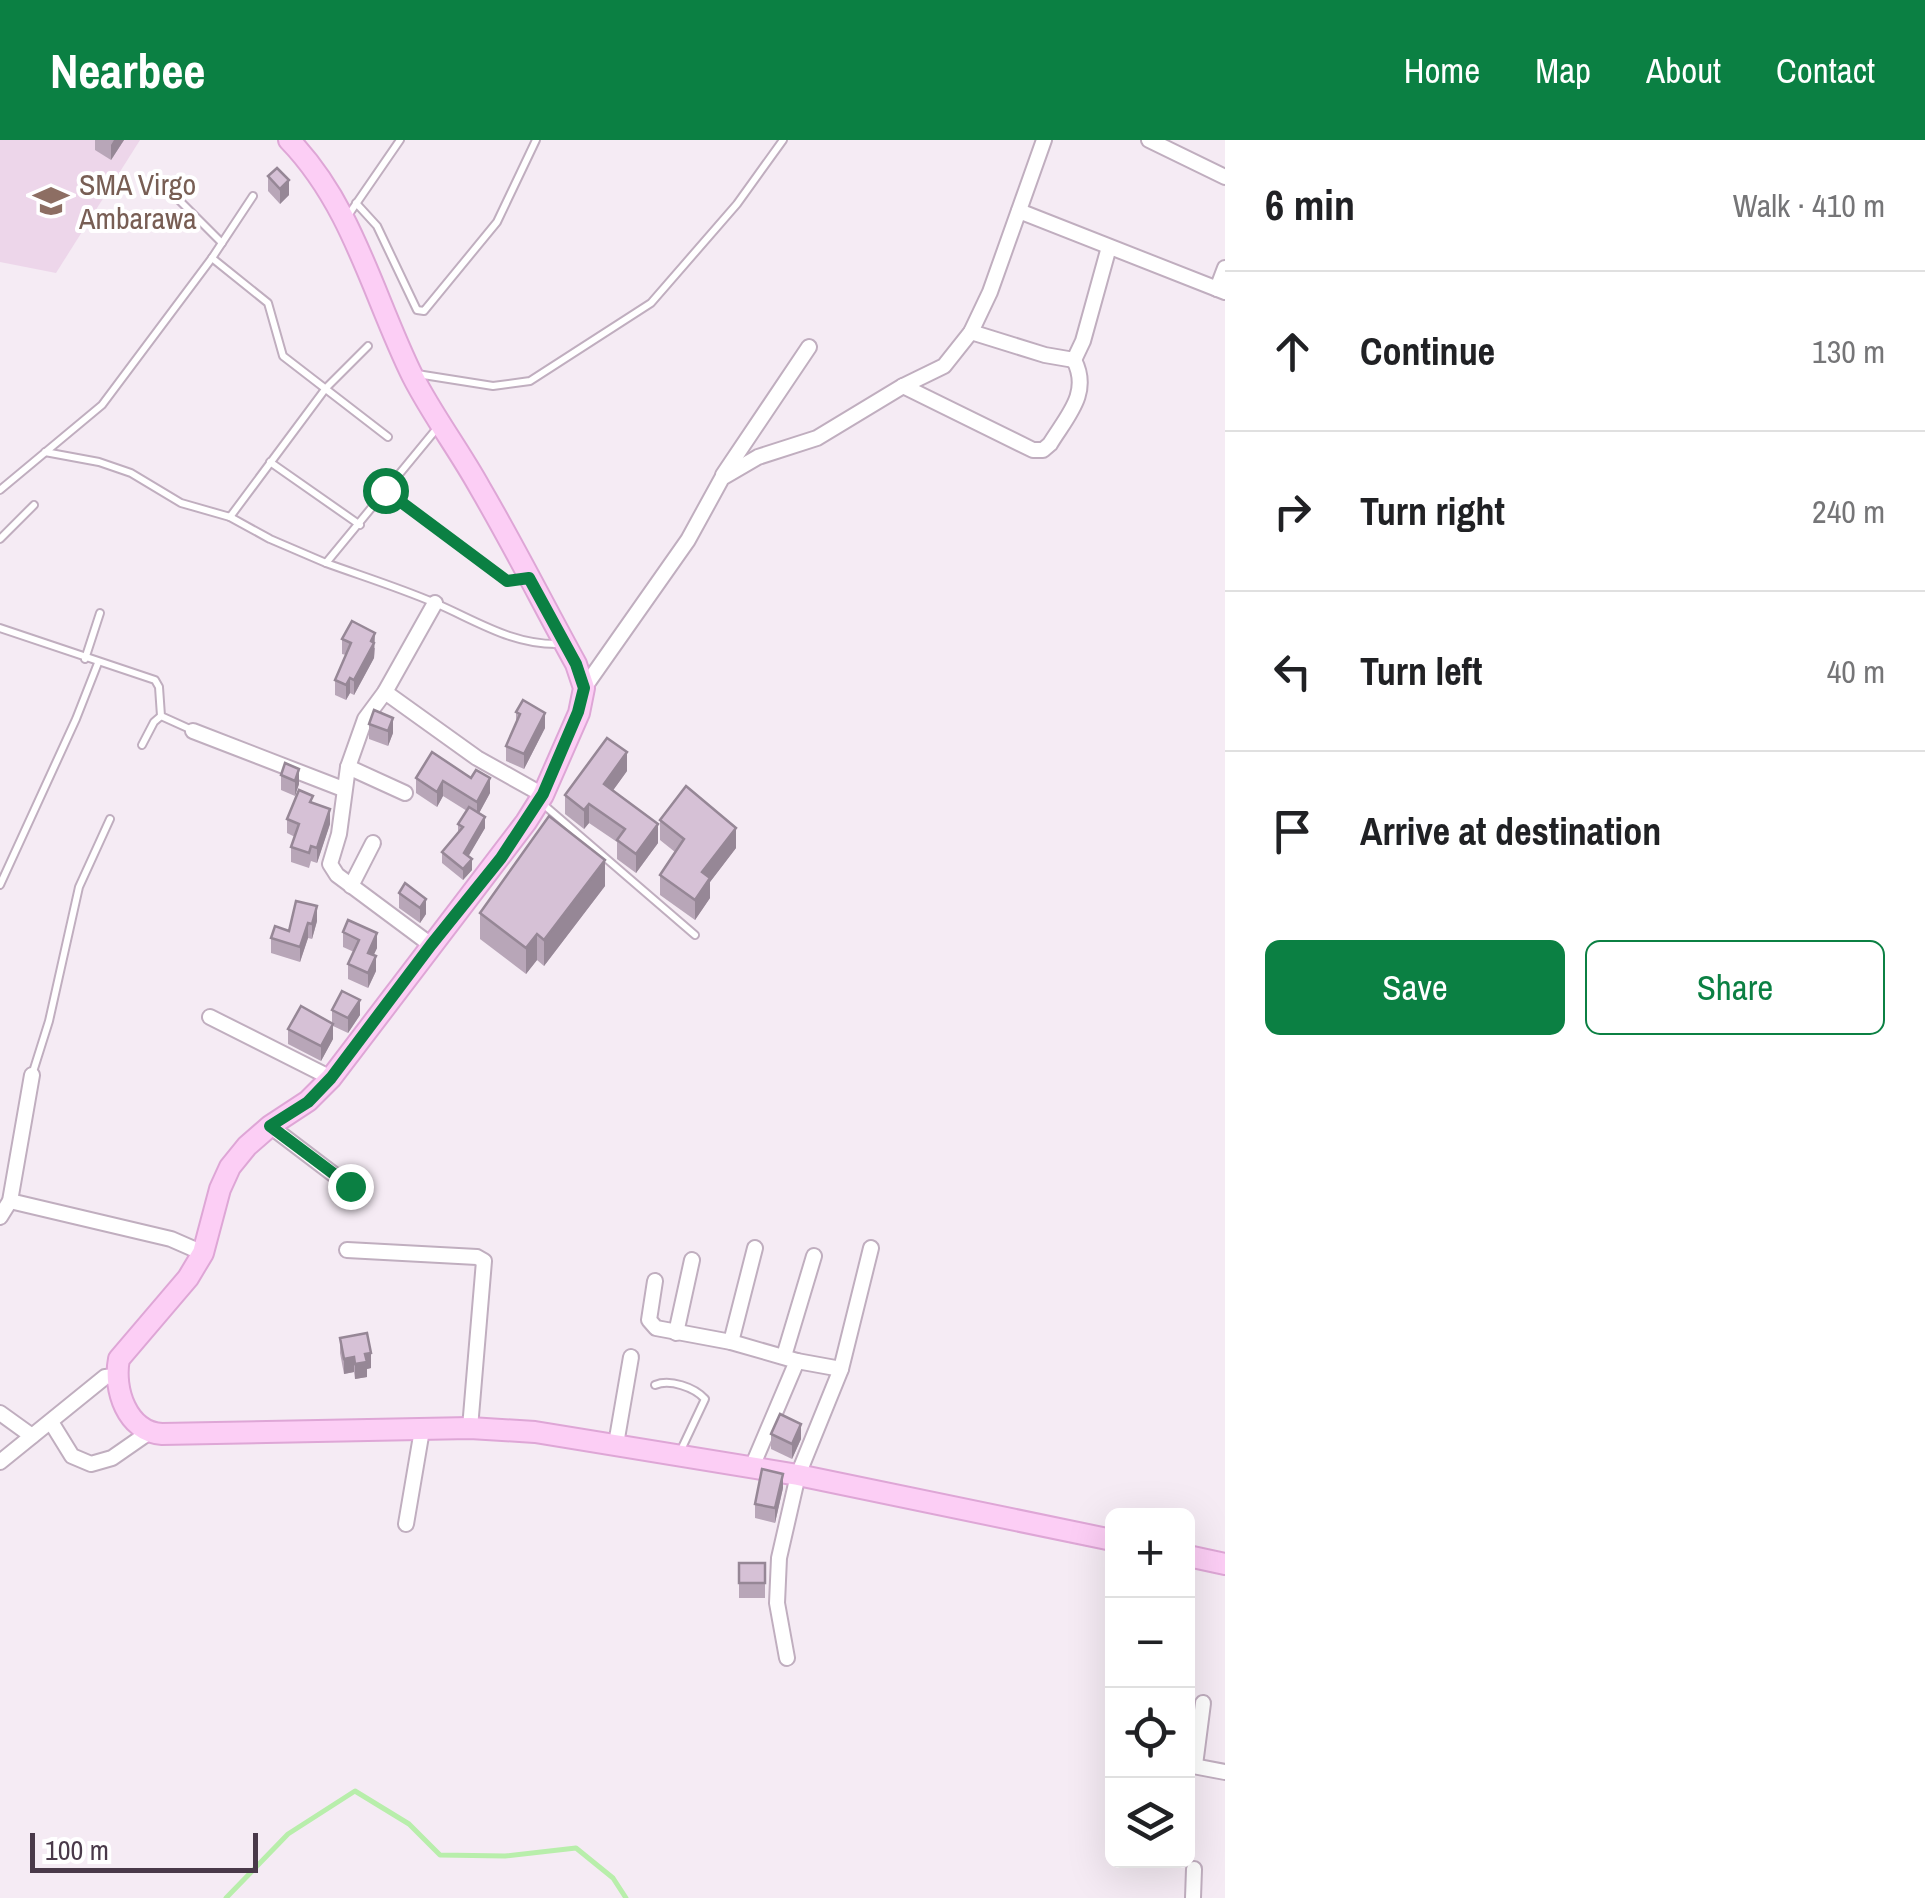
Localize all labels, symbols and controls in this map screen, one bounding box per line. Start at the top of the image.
text: Nearbee [50,38,205,103]
text: Home [1404,47,1480,94]
text: Map [1535,47,1591,94]
text: About [1646,47,1721,94]
text: Contact [1776,47,1875,94]
place label: SMA Virgo Ambarawa [78,164,197,238]
text: 6 min [1265,177,1355,233]
school or university icon: SMA Virgo Ambarawa [32,182,70,220]
text: Walk · 410 m [1733,184,1885,227]
icon: ahead [1265,324,1320,379]
text: Continue [1360,326,1495,377]
text: 130 m [1812,330,1885,373]
route start [363,468,409,514]
icon: right [1265,484,1320,539]
text: Turn right [1360,486,1505,537]
text: 240 m [1812,490,1885,533]
icon: left [1265,644,1320,699]
text: Turn left [1360,646,1482,697]
text: 40 m [1827,650,1885,693]
icon: arrive [1265,804,1320,859]
text: Arrive at destination [1360,806,1661,857]
button: Save [1265,940,1565,1035]
button: Share [1585,940,1885,1035]
route end [328,1164,374,1210]
map controls [1105,1508,1195,1868]
button: + [1105,1508,1195,1598]
button: − [1105,1598,1195,1688]
button: locate [1105,1688,1195,1778]
button: layers [1105,1778,1195,1868]
scale bar [30,1828,258,1872]
text: 100 m [45,1831,109,1869]

